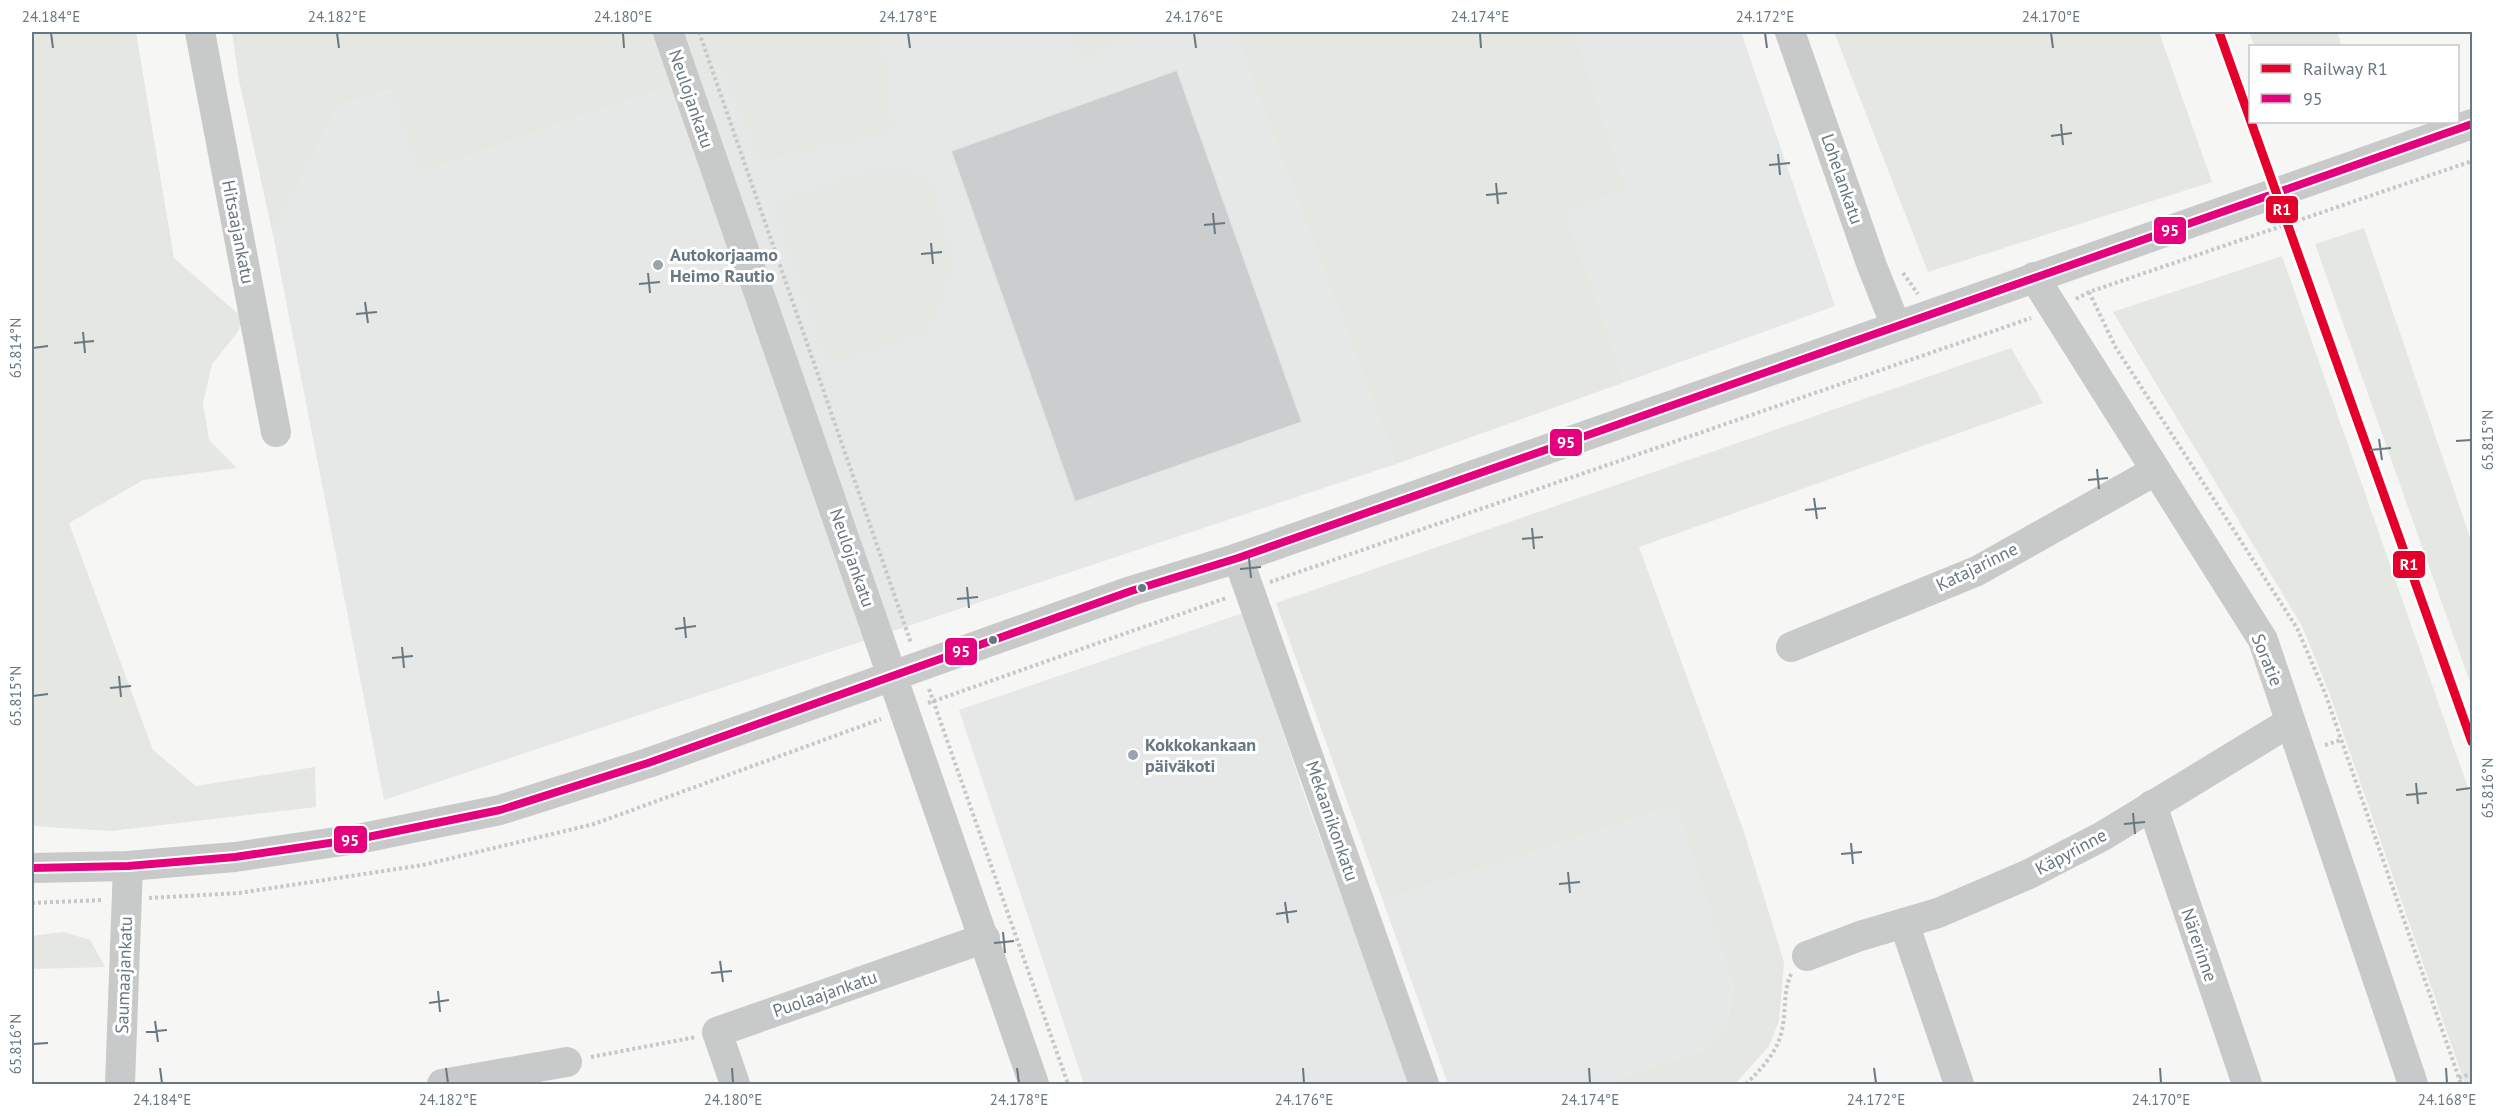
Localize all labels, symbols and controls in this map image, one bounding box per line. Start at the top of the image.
text: 24.184°E [22,7,80,26]
text: 24.182°E [308,7,366,26]
text: 24.180°E [594,7,652,26]
text: 24.178°E [879,7,937,26]
text: 24.176°E [1165,7,1223,26]
text: 24.174°E [1451,7,1509,26]
text: 24.172°E [1736,7,1794,26]
text: 24.170°E [2022,7,2080,26]
legend [2249,45,2459,123]
street label: Neulojankatu [664,46,719,151]
text: Railway R1 [2303,57,2388,80]
text: 95 [2303,87,2323,110]
street label: Lohelankatu [1816,131,1869,227]
street label: Hitsaajankatu [217,178,260,286]
line badge: R1 [2265,195,2299,224]
text: R1 [2273,199,2291,219]
line badge: 95 [2153,216,2187,245]
text: 95 [2161,220,2179,240]
place label: Autokorjaamo Heimo Rautio [670,243,778,287]
marker: Autokorjaamo Heimo Rautio [651,258,665,272]
text: 65.814°N [6,318,25,378]
text: 65.815°N [2478,410,2497,470]
line badge: 95 [1549,428,1583,457]
text: 95 [1557,432,1575,452]
street label: Neulojankatu [825,505,880,610]
street label: Katajarinne [1932,537,2021,596]
line badge: R1 [2392,550,2426,579]
text: R1 [2400,554,2418,574]
unlabelled marker [1136,582,1148,594]
street label: Soratie [2247,630,2288,689]
unlabelled marker [987,634,999,646]
line badge: 95 [944,637,978,666]
text: 95 [952,641,970,661]
text: 65.815°N [6,666,25,726]
place label: Kokkokankaan päiväkoti [1145,733,1256,777]
marker: Kokkokankaan päiväkoti [1126,748,1140,762]
street label: Mekaanikonkatu [1301,758,1364,884]
text: 65.816°N [2478,758,2497,818]
street label: Käpyrinne [2031,823,2110,880]
line badge: 95 [333,825,368,854]
text: 95 [341,830,359,850]
street label: Närerinne [2176,905,2223,985]
street label: Saumaajankatu [110,916,137,1034]
street label: Puolaajankatu [770,965,880,1022]
text: 65.816°N [6,1014,25,1074]
text: 24.184°E [133,1090,191,1109]
text: 24.182°E [419,1090,477,1109]
text: 24.180°E [704,1090,762,1109]
text: 24.178°E [990,1090,1048,1109]
text: 24.176°E [1275,1090,1333,1109]
text: 24.174°E [1561,1090,1619,1109]
text: 24.172°E [1847,1090,1905,1109]
text: 24.170°E [2132,1090,2190,1109]
text: 24.168°E [2418,1090,2476,1109]

